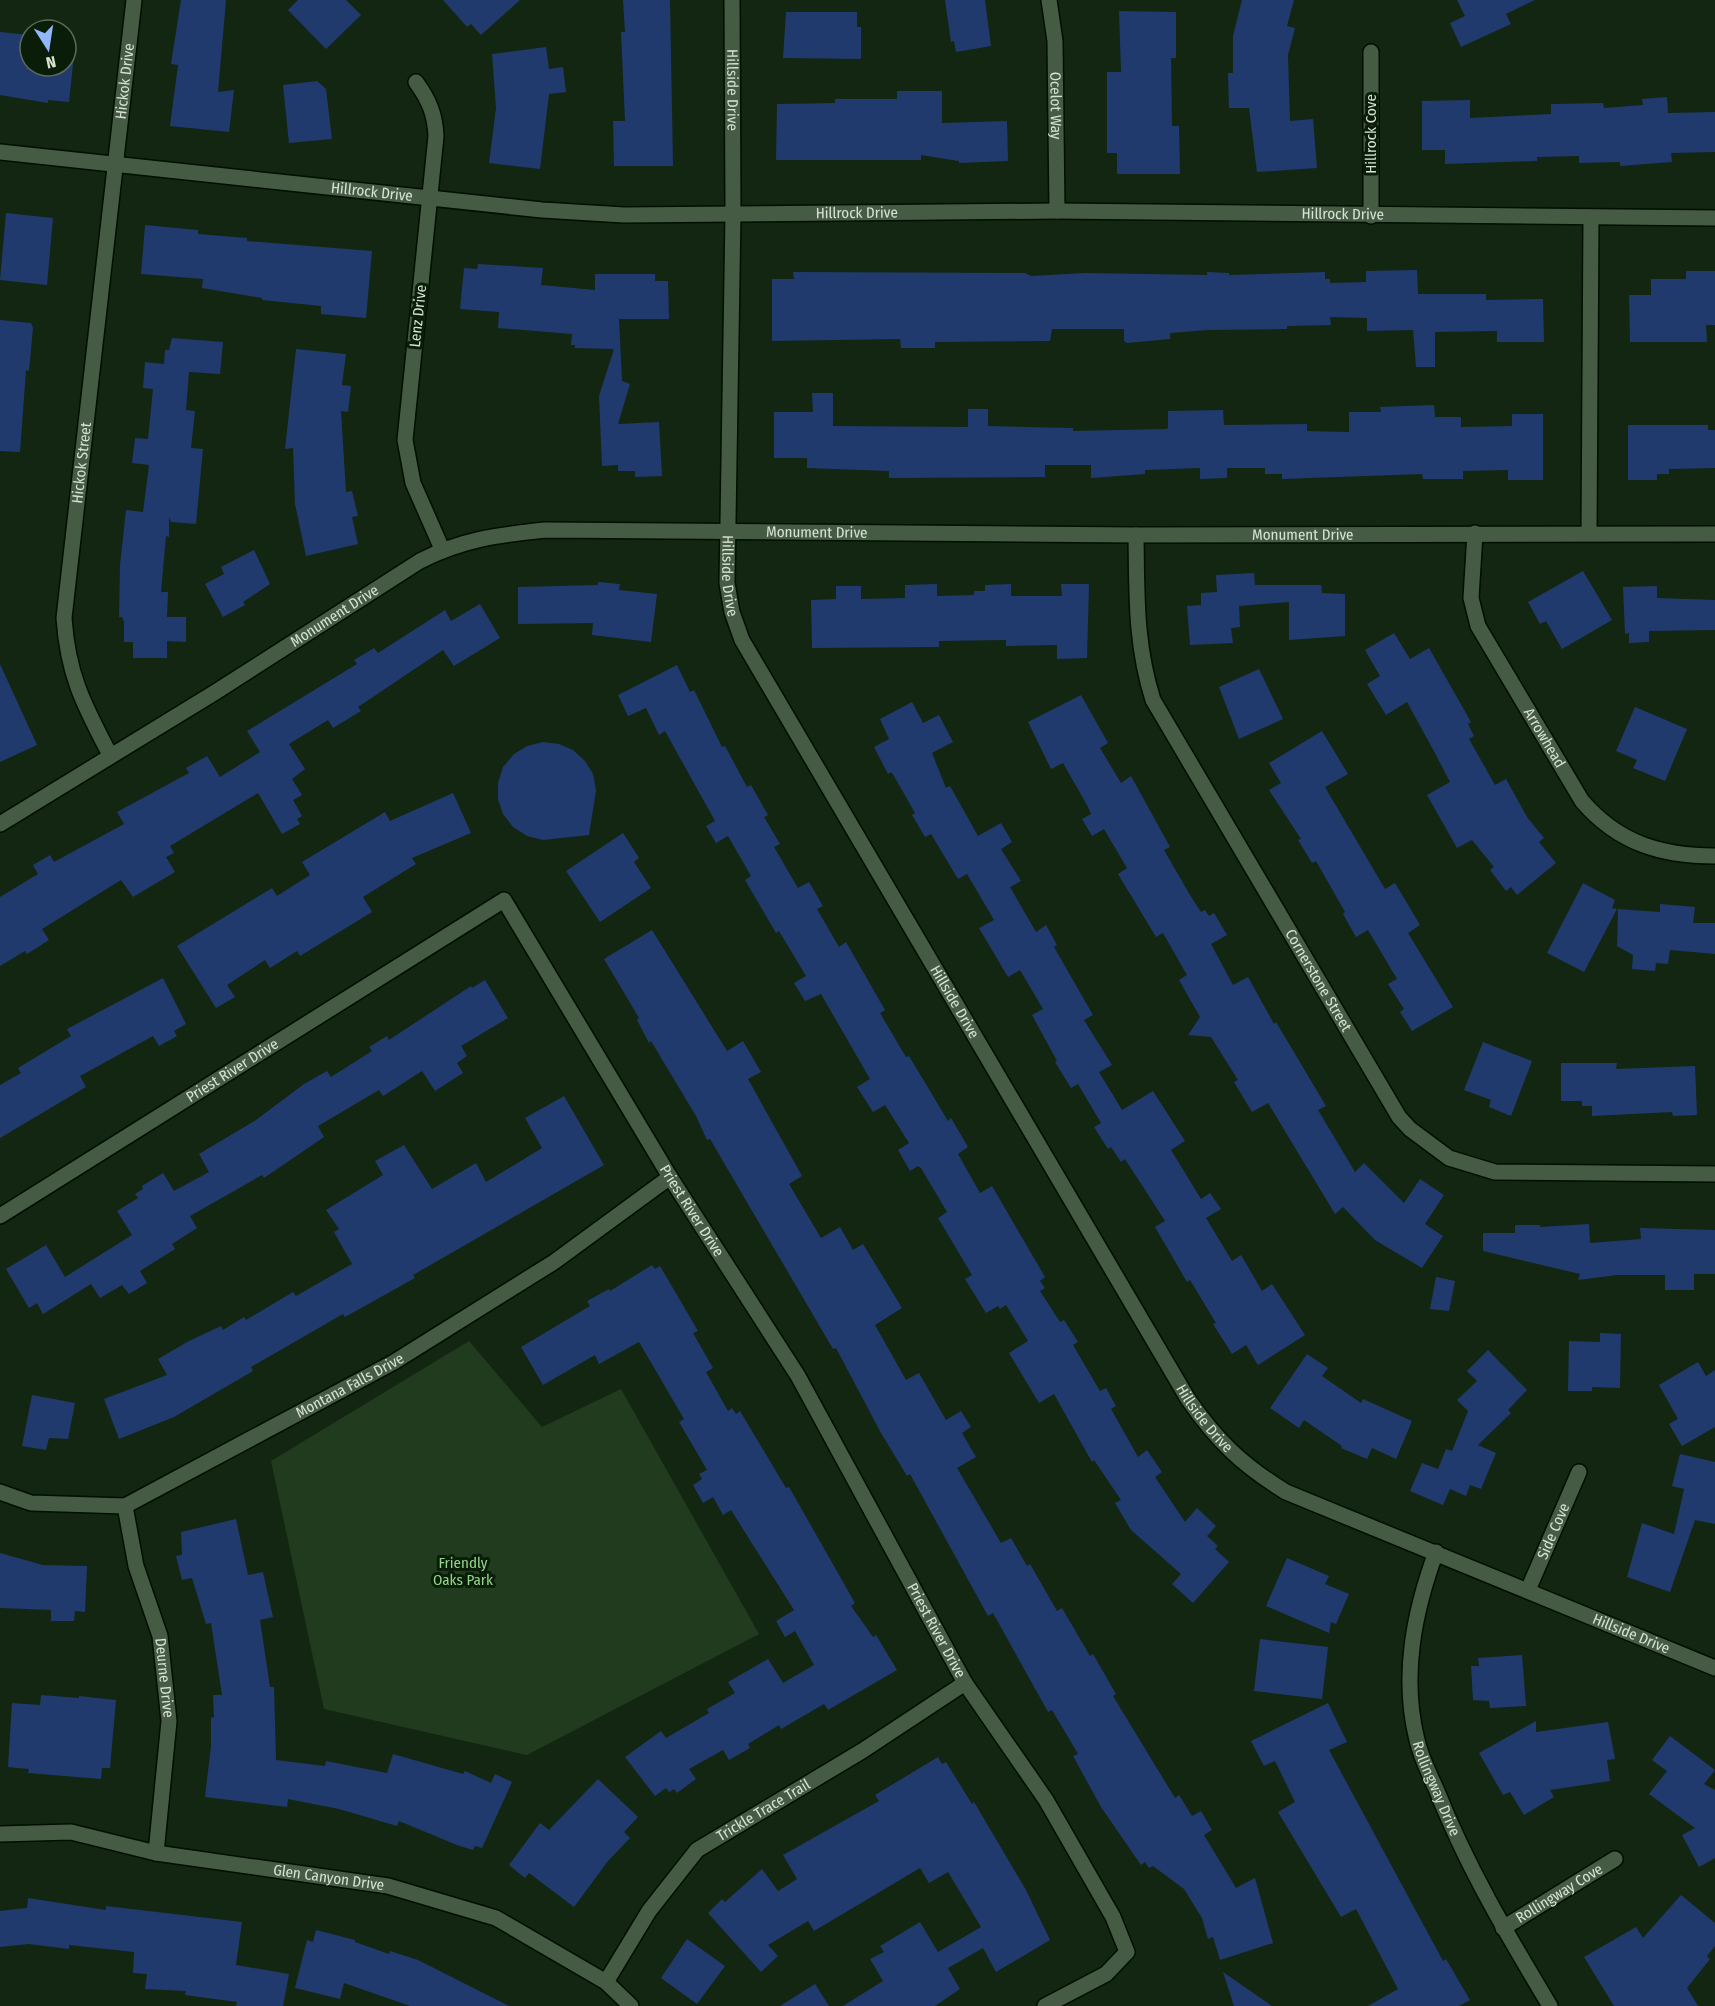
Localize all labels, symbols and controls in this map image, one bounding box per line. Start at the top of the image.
north arrow [18,18,78,78]
street label: Hickok Drive [112,42,138,120]
street label: Hillside Drive [723,49,742,131]
text: N [44,52,58,72]
street label: Ocelot Way [1046,72,1065,140]
street label: Hillrock Cove [1362,94,1380,174]
street label: Hillrock Drive [330,178,414,205]
street label: Hillrock Drive [816,203,898,222]
street label: Hillrock Drive [1301,205,1384,223]
street label: Lenz Drive [406,284,430,348]
street label: Hickok Street [68,421,95,504]
street label: Monument Drive [766,523,868,542]
street label: Monument Drive [1252,526,1353,544]
street label: Hillside Drive [718,535,742,619]
street label: Monument Drive [287,581,382,651]
street label: Arrowhead [1520,705,1569,771]
street label: Cornerstone Street [1281,926,1356,1035]
street label: Hillside Drive [926,962,983,1042]
street label: Priest River Drive [183,1035,282,1106]
street label: Priest River Drive [656,1162,728,1260]
street label: Montana Falls Drive [293,1349,407,1422]
street label: Hillside Drive [1172,1381,1237,1456]
street label: Side Cove [1533,1500,1573,1562]
park label: Friendly Oaks Park [433,1554,493,1589]
street label: Priest River Drive [903,1580,969,1681]
street label: Hillside Drive [1590,1610,1673,1657]
street label: Deurne Drive [151,1637,178,1718]
street label: Rollingway Drive [1409,1739,1464,1839]
street label: Trickle Trace Trail [713,1775,813,1845]
street label: Rollingway Cove [1512,1860,1606,1927]
street label: Glen Canyon Drive [272,1861,385,1894]

